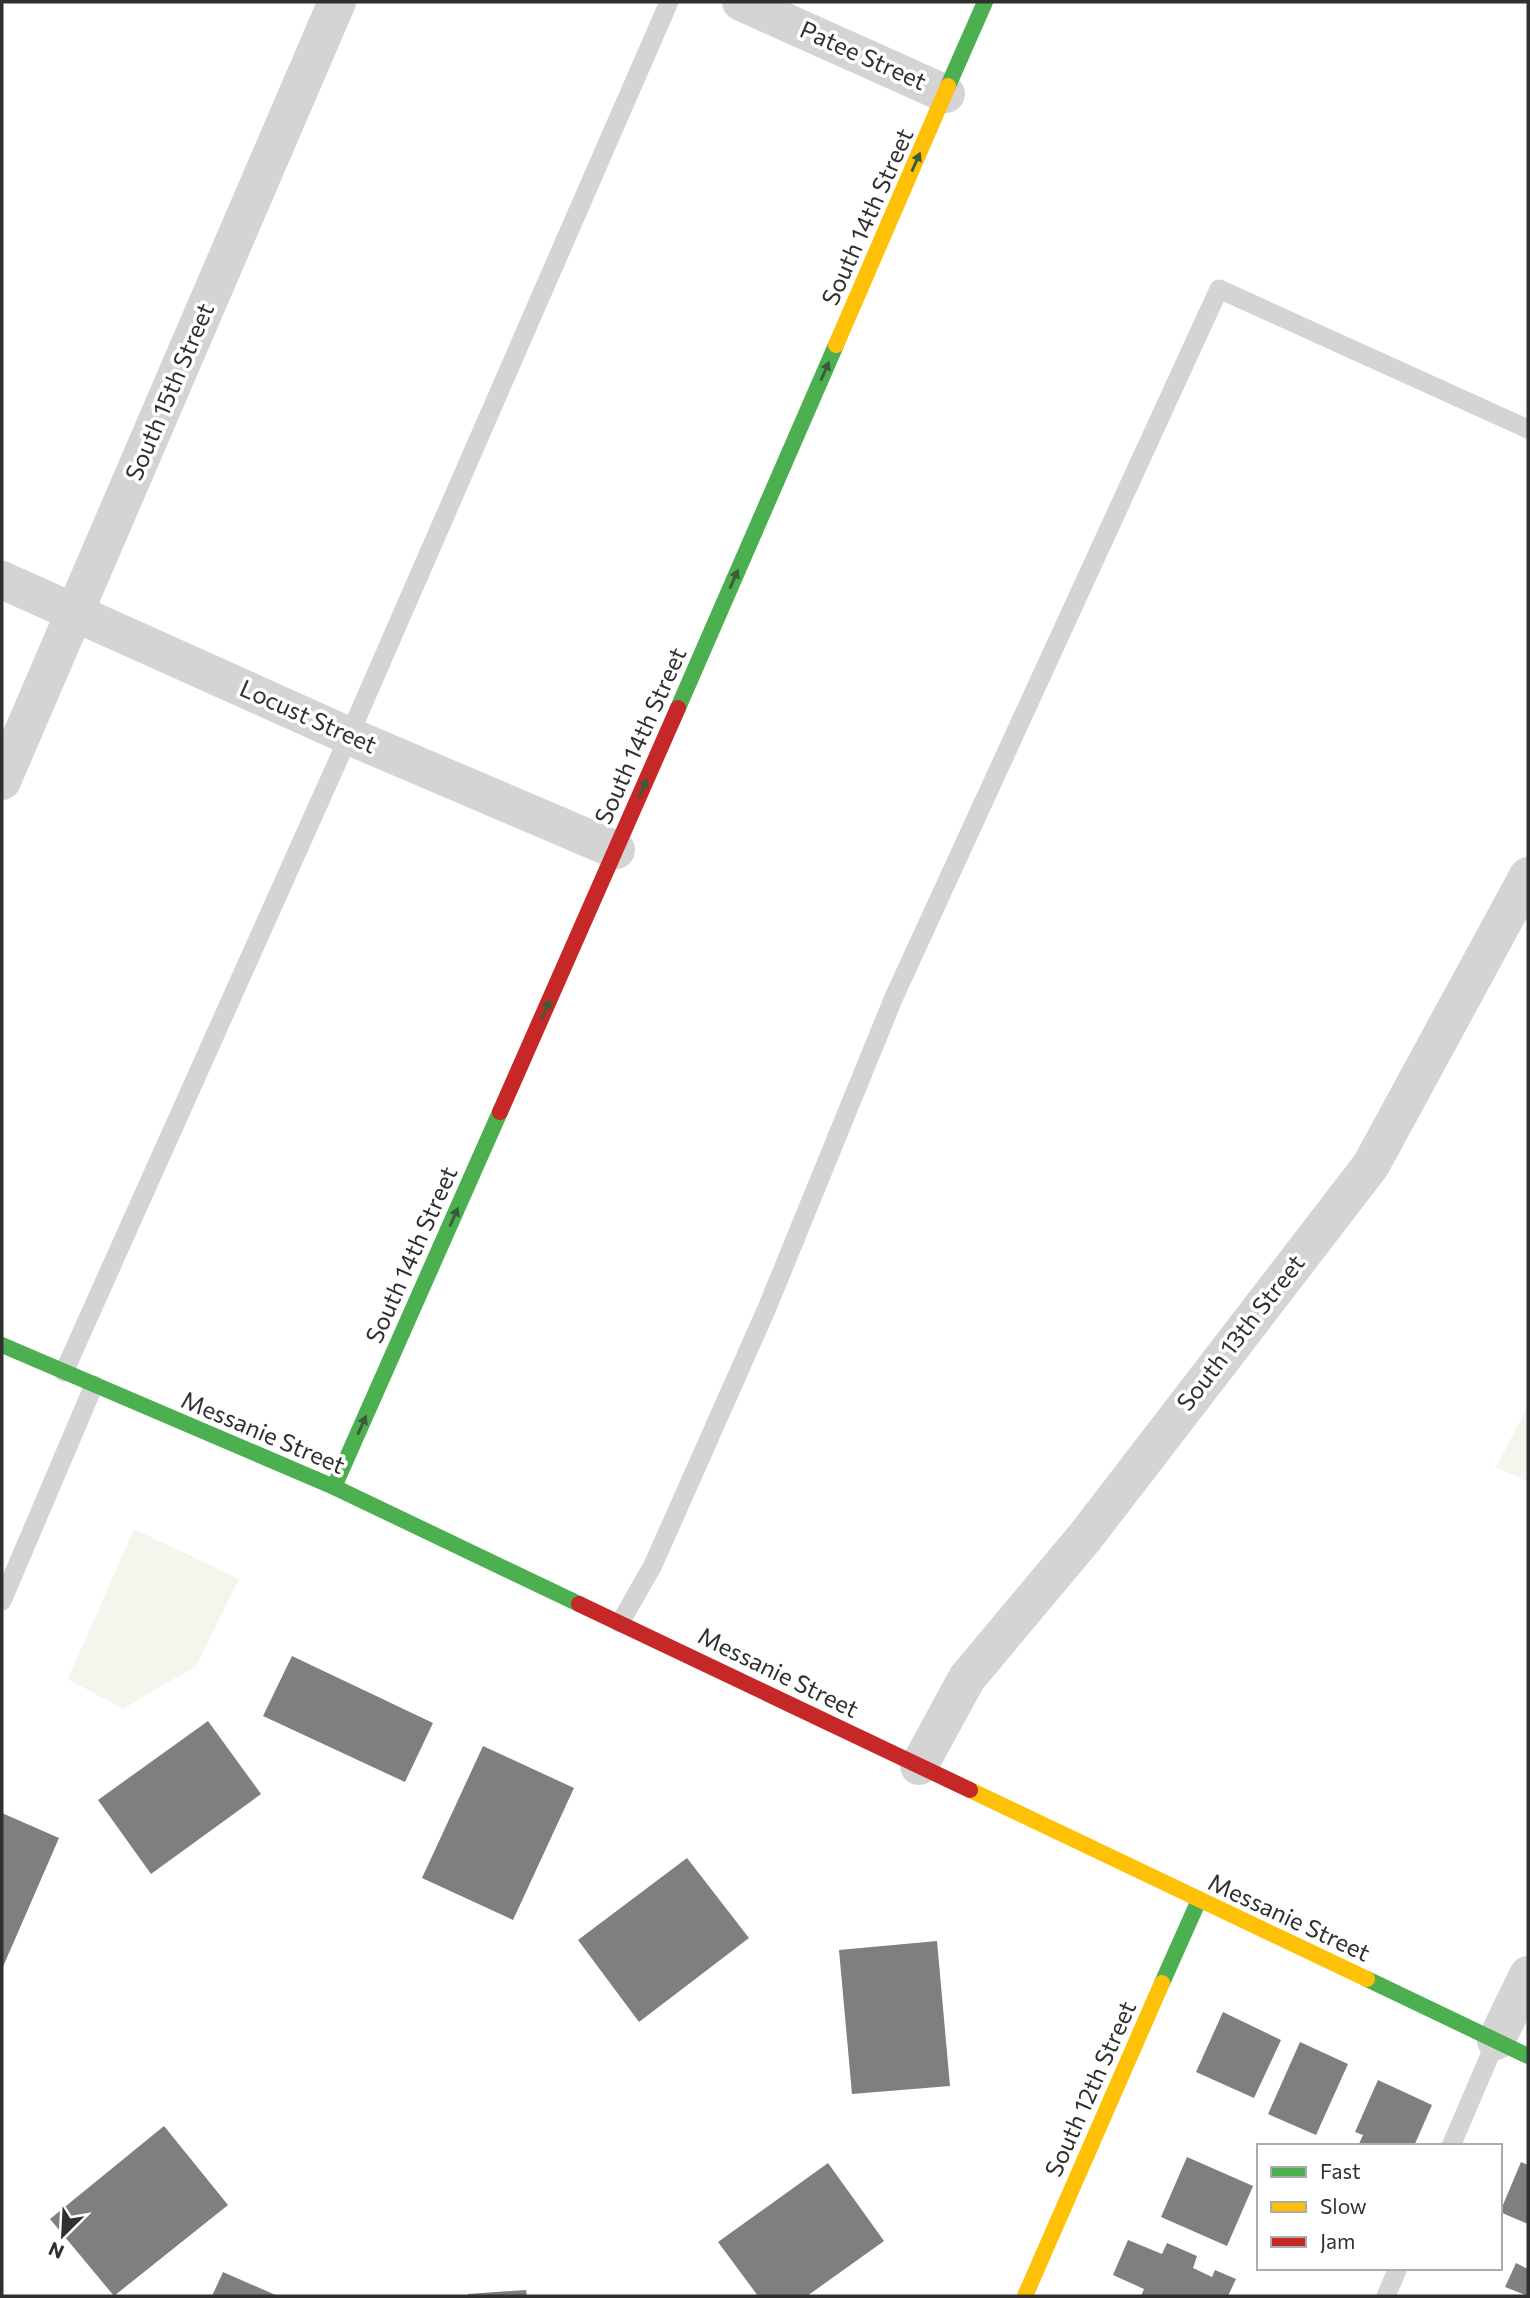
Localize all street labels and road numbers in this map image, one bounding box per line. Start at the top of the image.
street label: Patee Street [796,14,931,95]
street label: South 14th Street [815,123,919,309]
street label: South 15th Street [118,298,219,485]
street label: South 14th Street [588,642,692,828]
street label: Locust Street [236,673,382,759]
street label: South 14th Street [359,1161,463,1347]
street label: South 13th Street [1170,1248,1310,1416]
street label: Messanie Street [177,1384,350,1479]
street label: Messanie Street [694,1620,864,1723]
street label: Messanie Street [1204,1867,1375,1967]
street label: South 12th Street [1038,1996,1141,2181]

